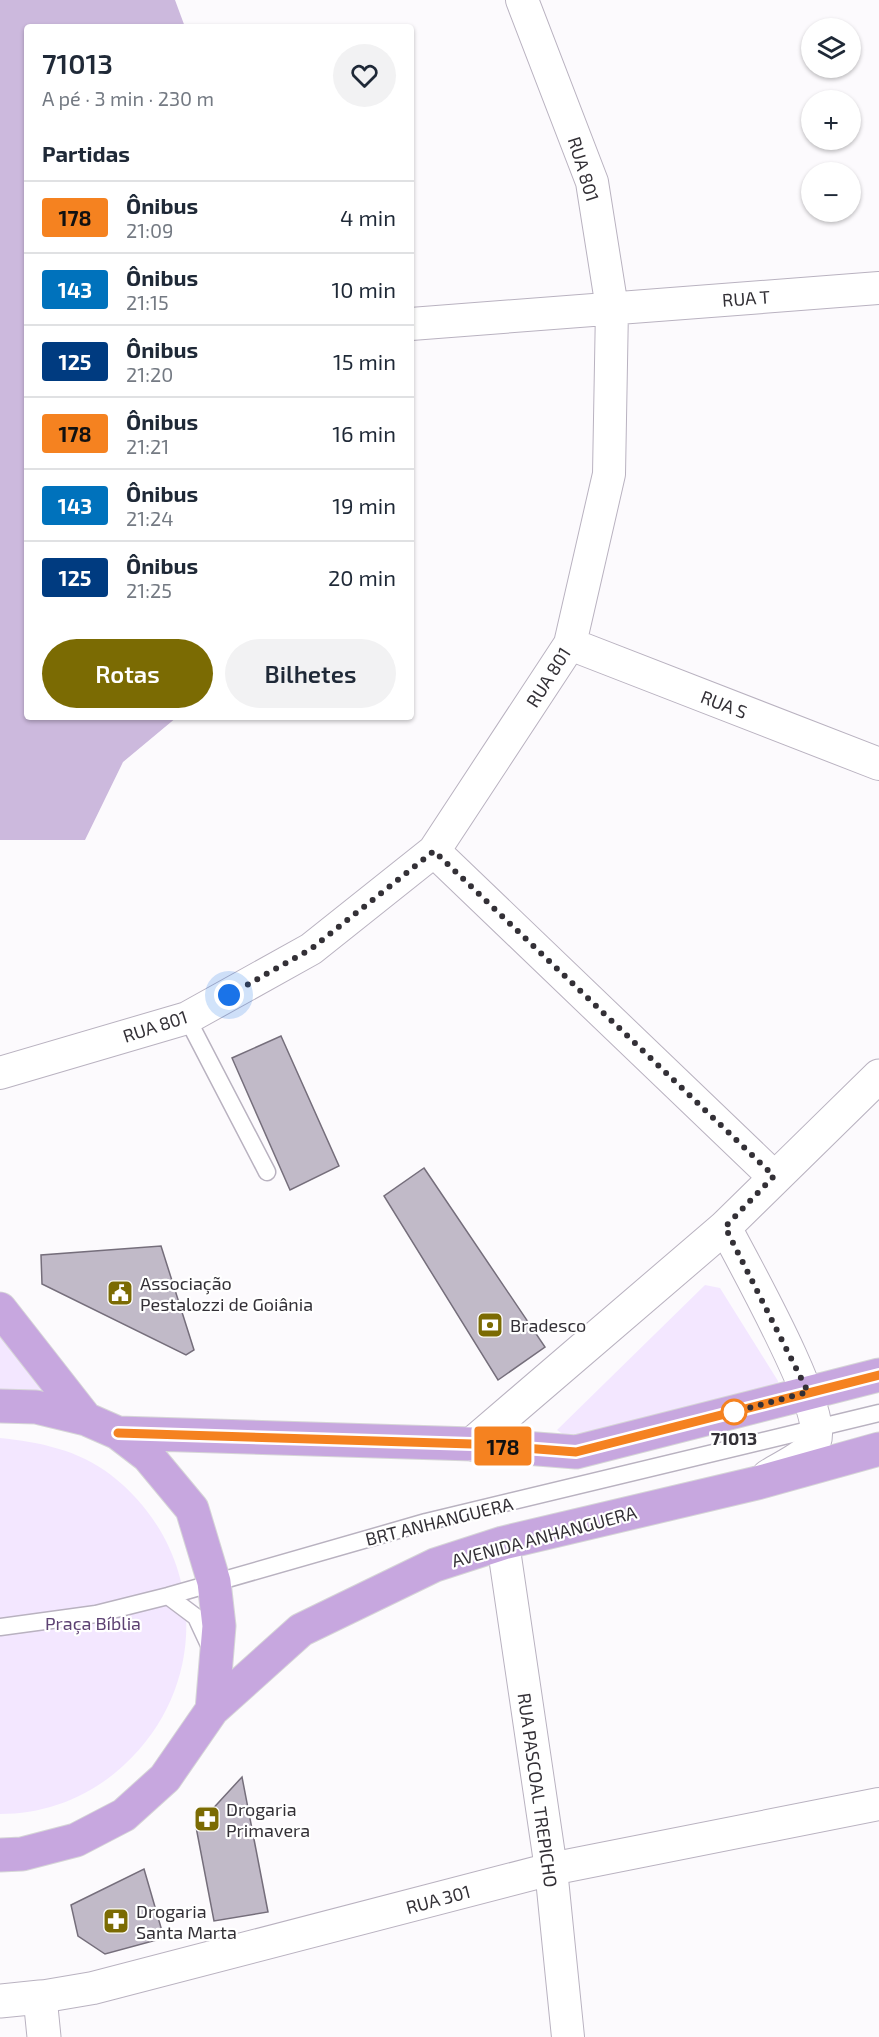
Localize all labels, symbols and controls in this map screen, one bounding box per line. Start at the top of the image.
map controls [801,18,861,222]
button: layers [801,18,861,78]
button: heart [333,44,396,107]
text: 71013 [42,46,113,80]
text: A pé · 3 min · 230 m [42,86,214,110]
button: + [801,90,861,150]
street label: RUA 801 [564,134,604,204]
text: Partidas [42,140,130,166]
button: − [801,162,861,222]
text: Ônibus [126,192,198,218]
text: 4 min [340,204,396,230]
text: 178 [58,205,92,230]
text: 21:09 [126,218,173,242]
text: Ônibus [126,264,198,290]
text: 10 min [332,276,396,302]
text: 143 [58,277,92,302]
street label: RUA T [721,285,771,311]
text: 21:15 [126,290,169,314]
text: Ônibus [126,336,198,362]
text: 15 min [333,348,396,374]
text: 125 [59,349,91,374]
text: 21:20 [126,362,173,386]
text: Ônibus [126,408,198,434]
text: 16 min [332,420,396,446]
text: 178 [58,421,92,446]
text: 21:21 [126,434,169,458]
text: Ônibus [126,480,198,506]
text: 19 min [332,492,396,518]
text: 143 [58,493,92,518]
text: 21:24 [126,506,173,530]
text: Ônibus [126,552,198,578]
text: 20 min [328,564,396,590]
text: 125 [59,565,91,590]
text: 21:25 [126,578,172,602]
button: Rotas [42,639,213,708]
button: Bilhetes [225,639,396,708]
street label: RUA 801 [521,643,575,711]
street label: RUA S [698,685,750,723]
your location [214,980,244,1010]
street label: RUA 801 [120,1005,190,1047]
place label: Associação Pestalozzi de Goiânia [140,1272,313,1315]
public building icon: Associação Pestalozzi de Goiânia [105,1278,135,1308]
bank icon: Bradesco [475,1310,505,1340]
place label: Bradesco [510,1314,586,1336]
marker: 71013 [721,1399,747,1425]
line badge: 178 [468,1426,538,1466]
place label: 71013 [711,1427,757,1449]
text: 178 [486,1434,520,1459]
street label: BRT ANHANGUERA [363,1492,516,1550]
street label: AVENIDA ANHANGUERA [449,1500,640,1571]
park label: Praça Bíblia [45,1612,141,1635]
street label: RUA PASCOAL TREPICHO [513,1691,563,1889]
place label: Drogaria Primavera [226,1798,310,1841]
pharmacy icon: Drogaria Primavera [192,1804,222,1834]
street label: RUA 301 [403,1880,473,1918]
place label: Drogaria Santa Marta [136,1900,237,1943]
pharmacy icon: Drogaria Santa Marta [101,1906,131,1936]

